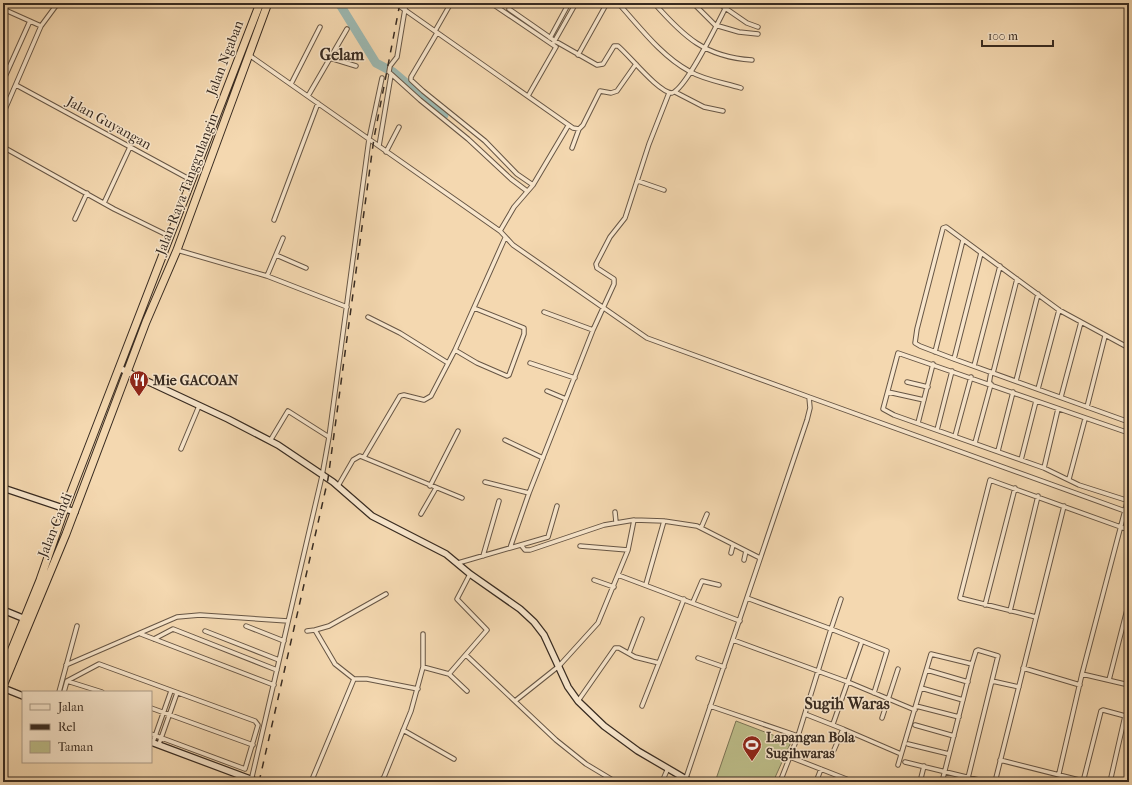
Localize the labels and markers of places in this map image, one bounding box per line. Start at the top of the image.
restaurant icon: Mie GACOAN [128,369,150,397]
place label: Mie GACOAN [152,372,239,389]
place label: Lapangan Bola Sugihwaras [766,729,855,762]
sports icon: Lapangan Bola Sugihwaras [741,734,763,762]

